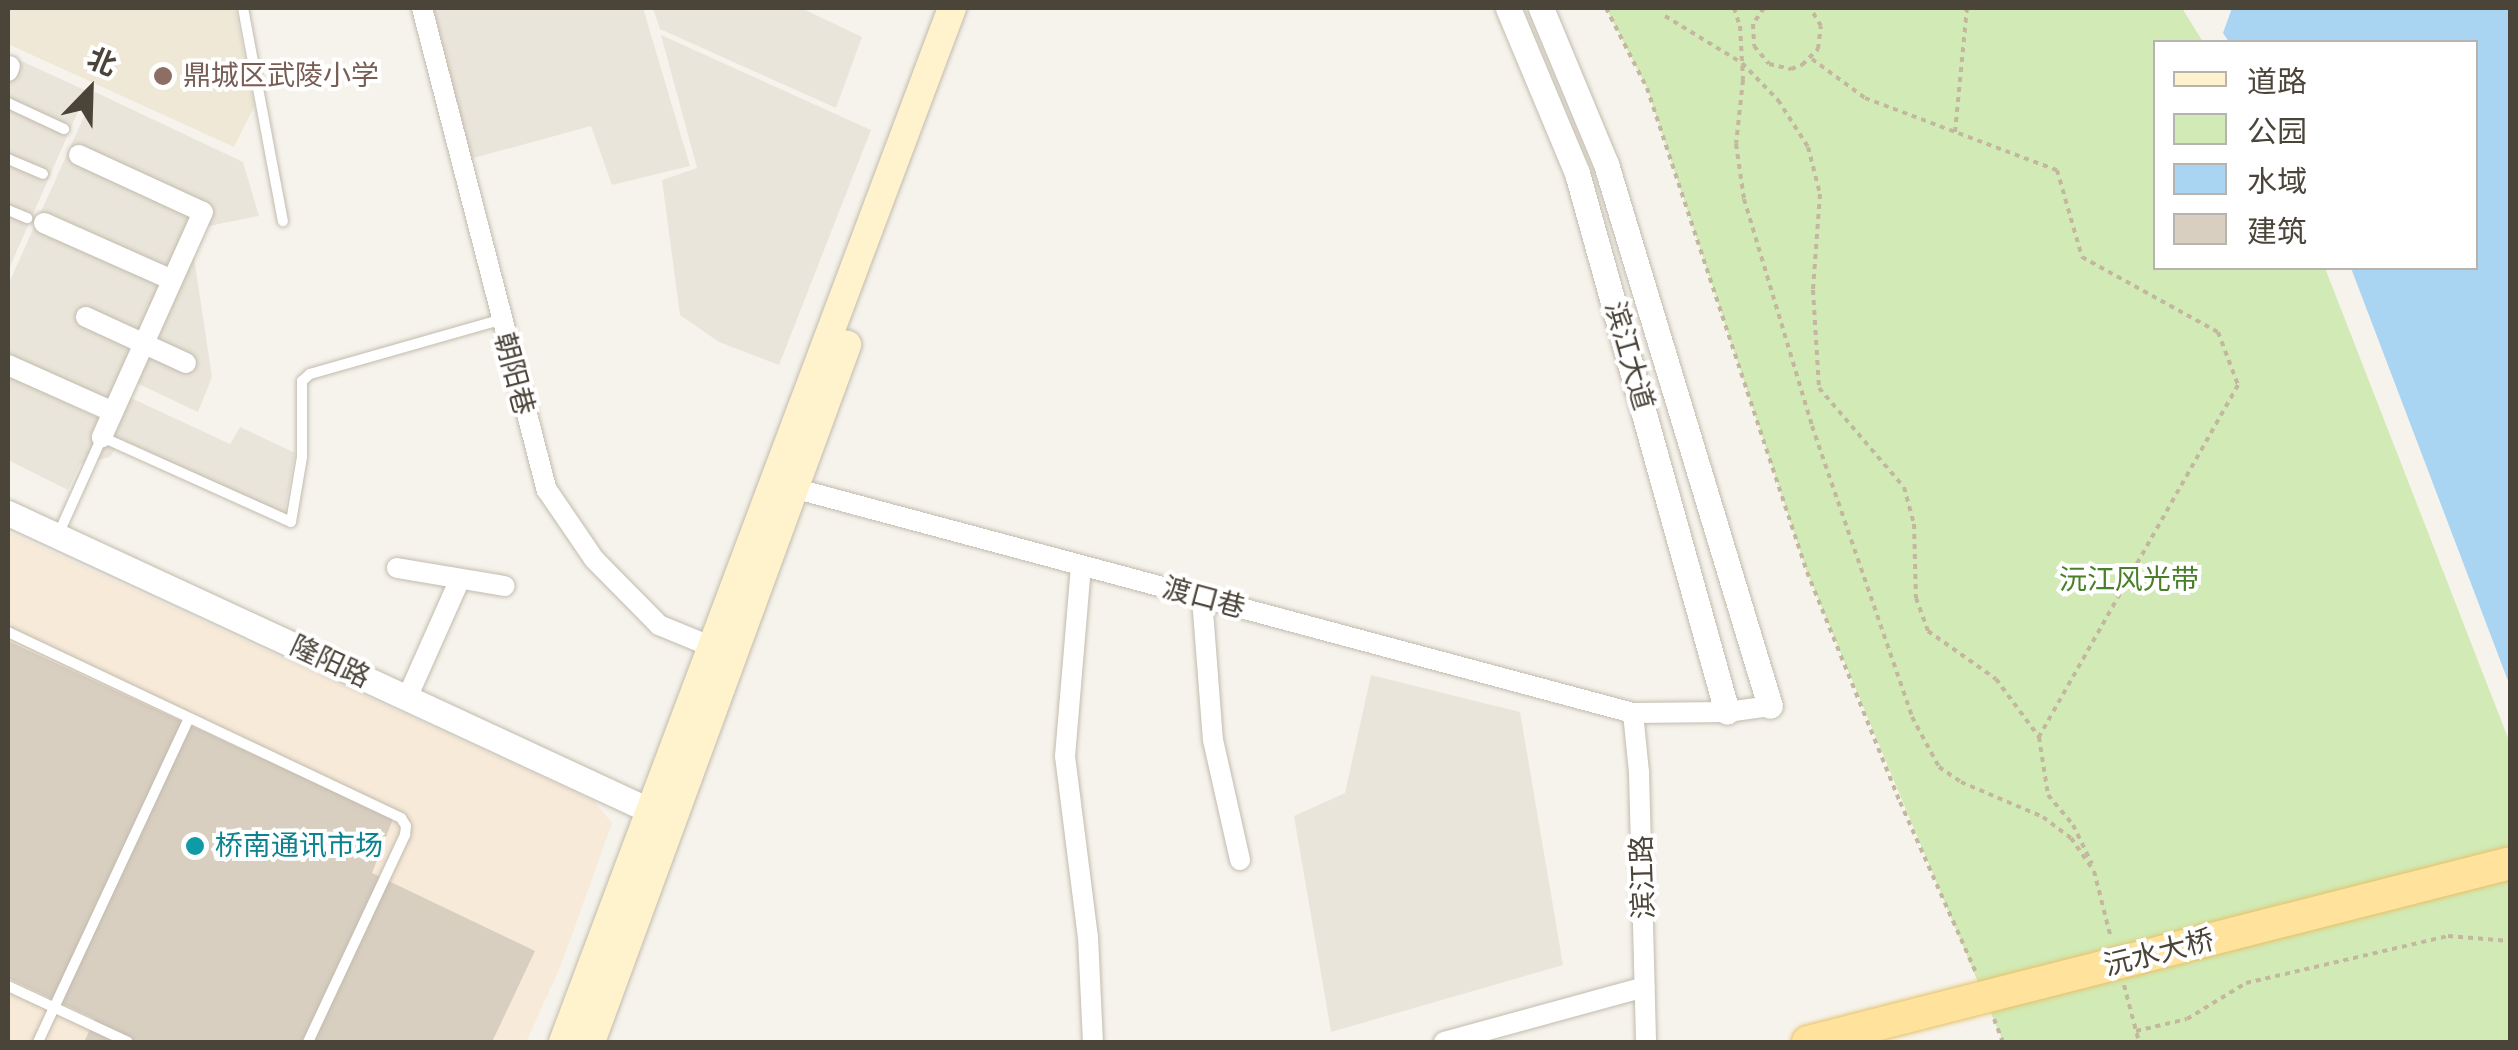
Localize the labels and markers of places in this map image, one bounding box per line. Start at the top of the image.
place label: 鼎城区武陵小学 [183,59,379,93]
marker: 鼎城区武陵小学 [152,65,174,87]
place label: 桥南通讯市场 [215,829,383,863]
marker: 桥南通讯市场 [184,835,206,857]

